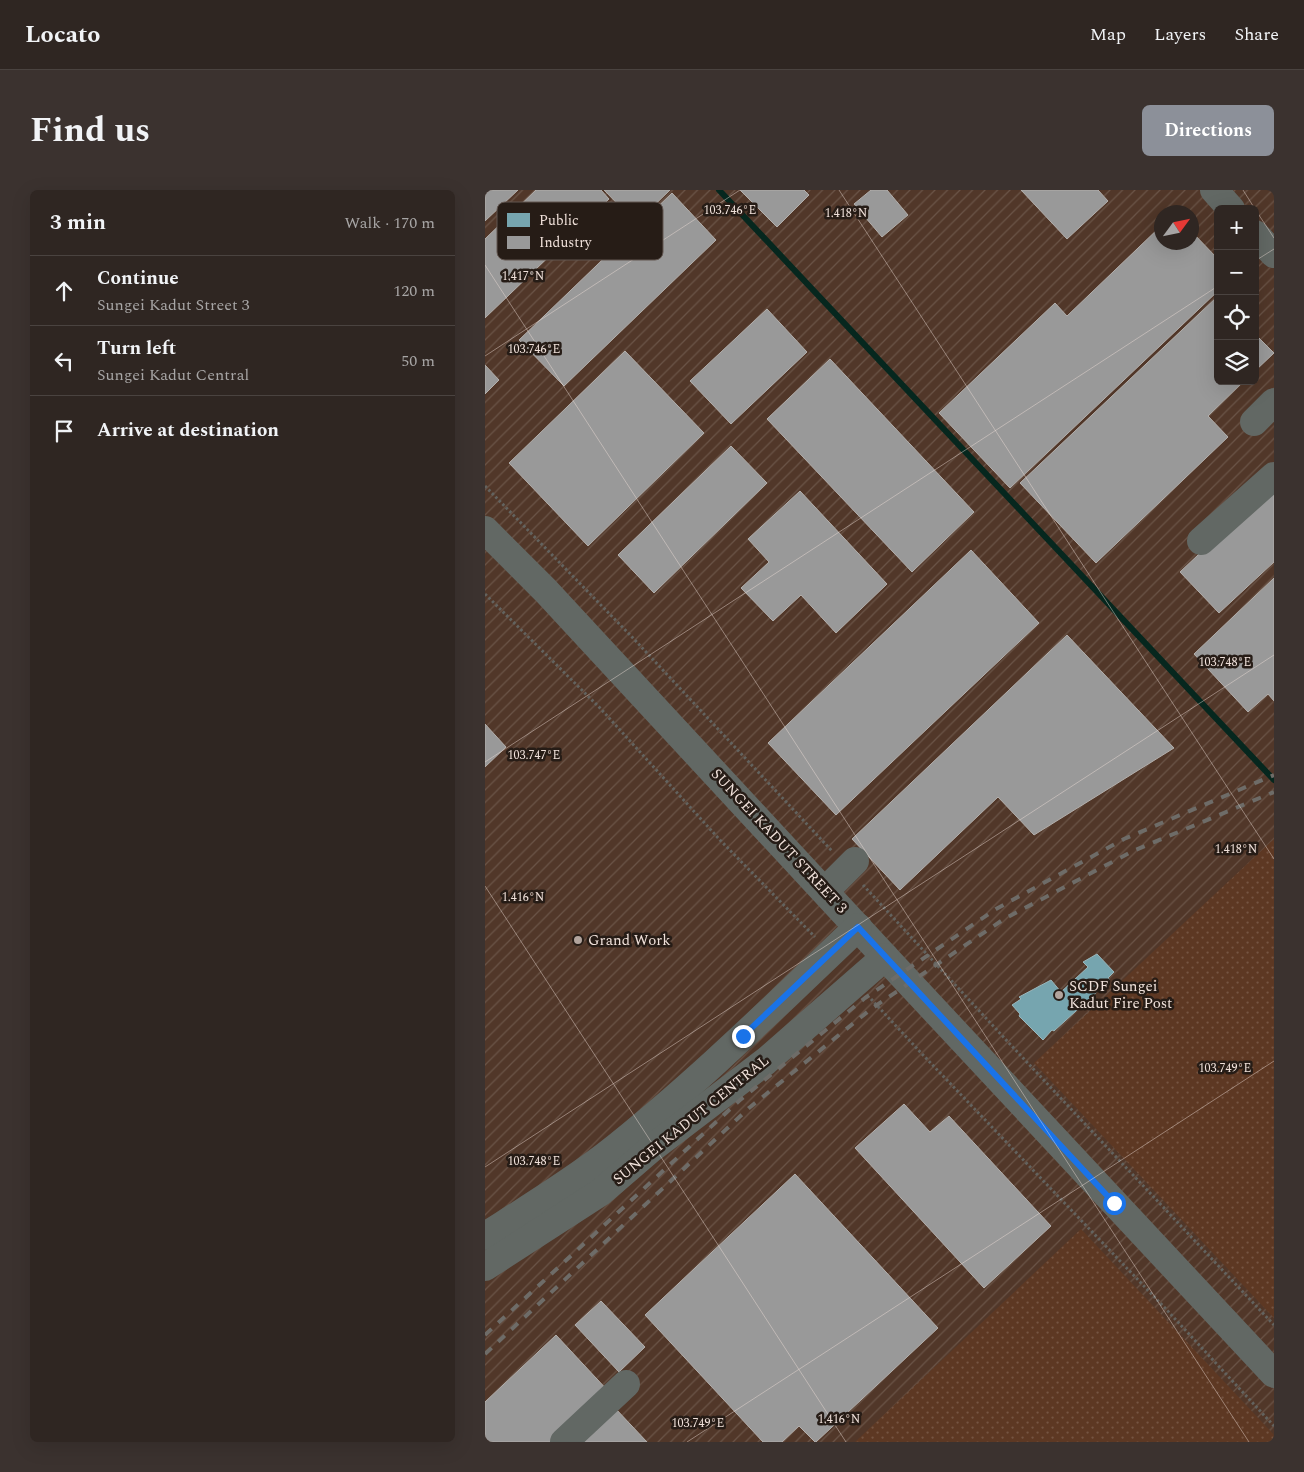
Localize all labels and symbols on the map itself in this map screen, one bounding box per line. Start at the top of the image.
text: 103.746°E [704,201,756,220]
legend [497,202,663,260]
text: 1.418°N [825,204,867,223]
north arrow [1154,205,1199,250]
text: Public [539,210,579,231]
text: Industry [539,232,593,253]
text: 1.417°N [502,267,544,286]
text: 103.746°E [508,340,560,359]
text: 103.748°E [1199,653,1251,672]
text: 103.747°E [508,746,560,765]
street label: SUNGEI KADUT STREET 3 [705,763,853,919]
text: 1.418°N [1215,840,1257,859]
text: 1.416°N [502,888,544,907]
place label: Grand Work [588,929,671,952]
marker: Grand Work [572,934,584,946]
place label: SCDF Sungei Kadut Fire Post [1069,975,1172,1015]
marker: SCDF Sungei Kadut Fire Post [1053,989,1065,1001]
route end [732,1025,755,1048]
street label: SUNGEI KADUT CENTRAL [608,1050,774,1190]
text: 103.749°E [1199,1059,1251,1078]
text: 103.748°E [508,1152,560,1171]
route start [1103,1192,1126,1215]
text: 1.416°N [818,1410,860,1429]
text: 103.749°E [672,1414,724,1433]

